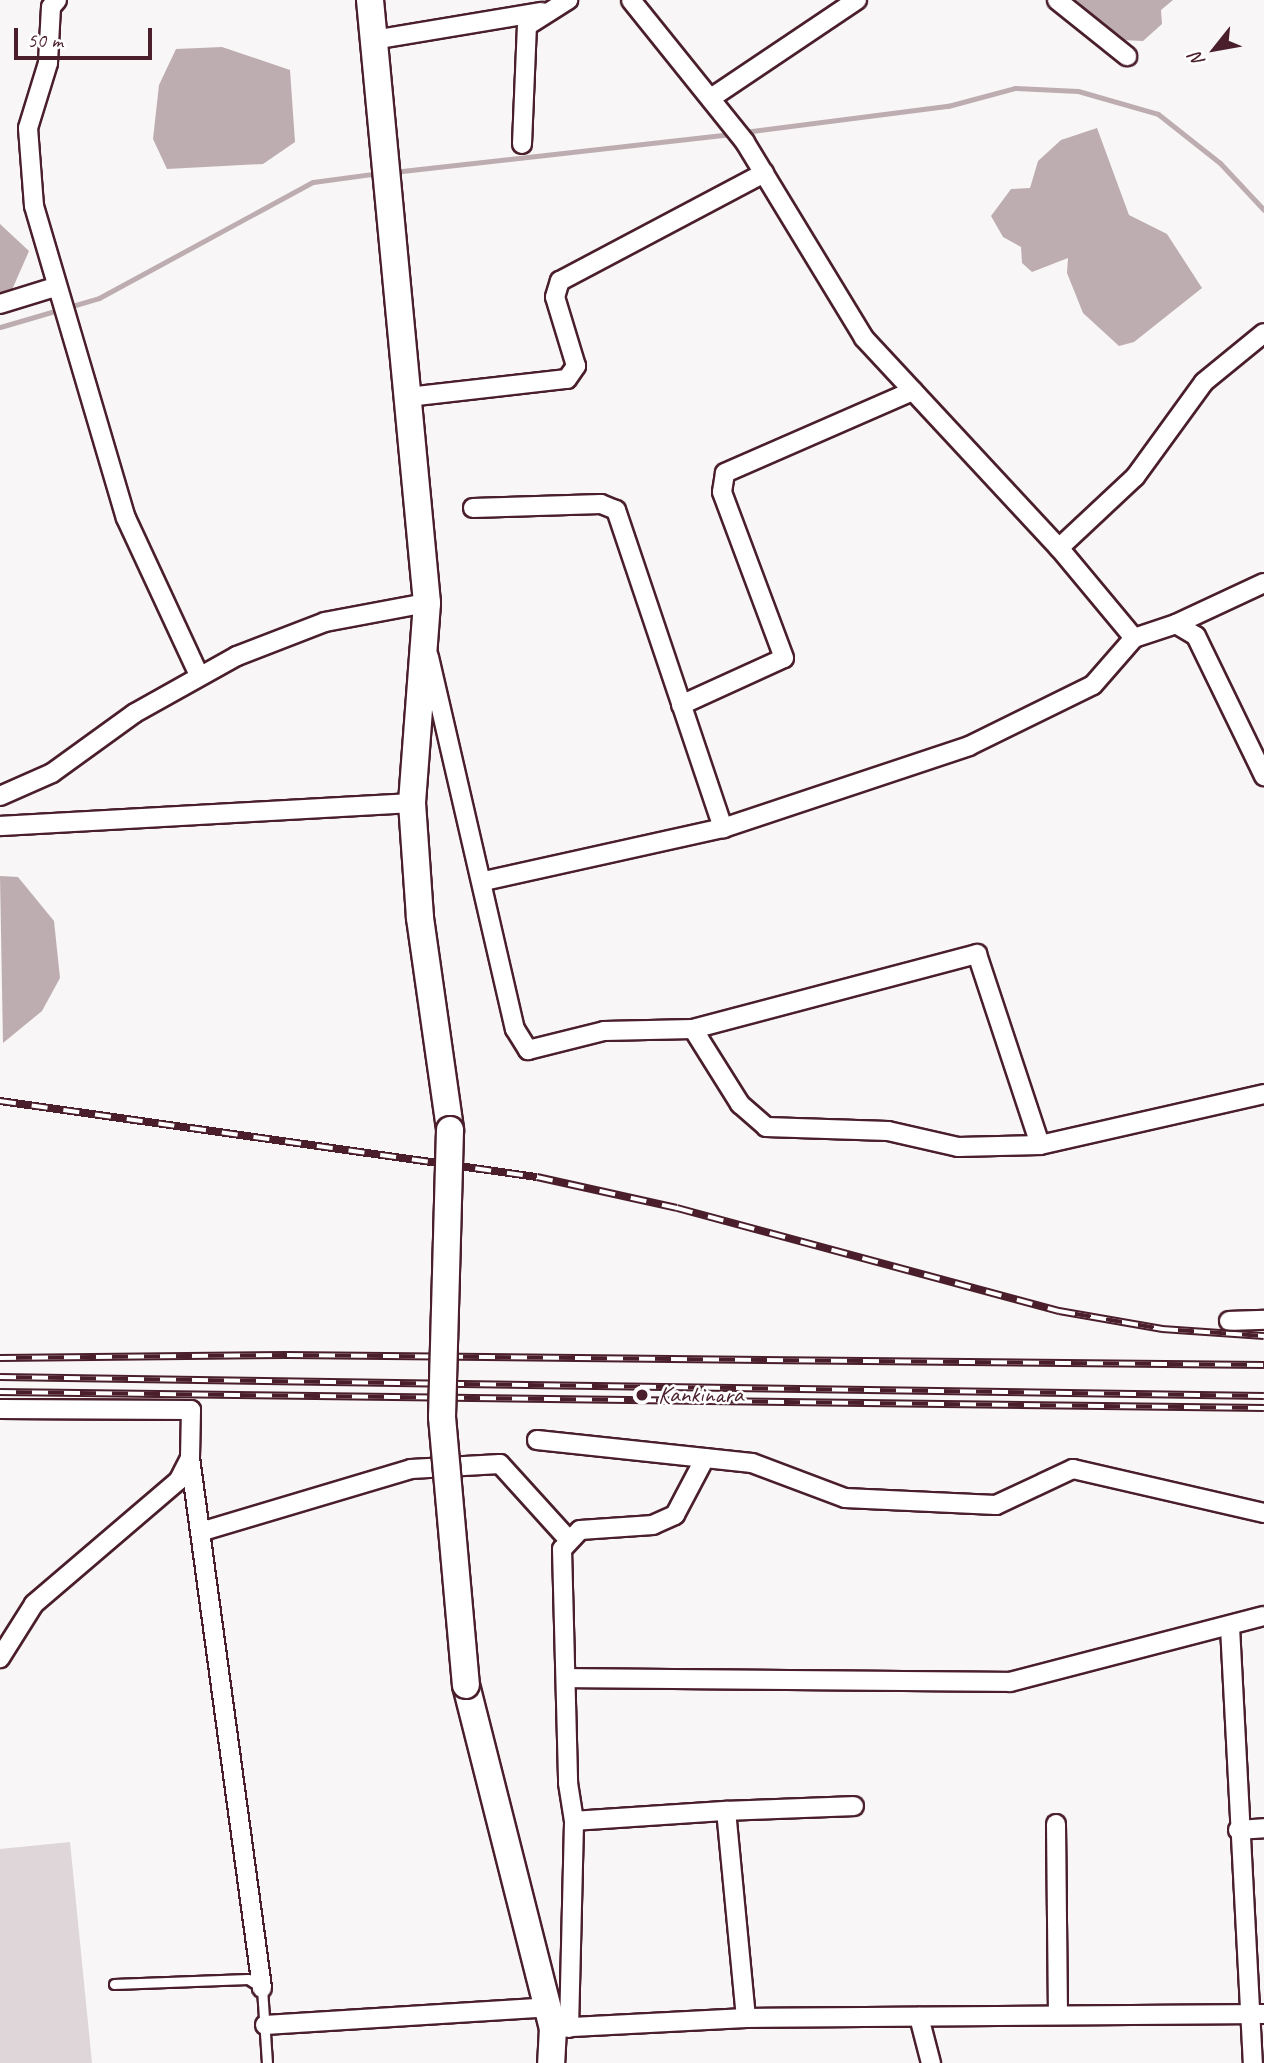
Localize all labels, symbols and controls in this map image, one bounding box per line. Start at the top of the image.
scale bar [18,14,156,58]
north arrow [1180,14,1250,84]
text: 50 m [27,27,63,53]
text: N [1184,49,1210,71]
place label: Kankinara [658,1381,743,1409]
marker: Kankinara [632,1385,652,1405]

